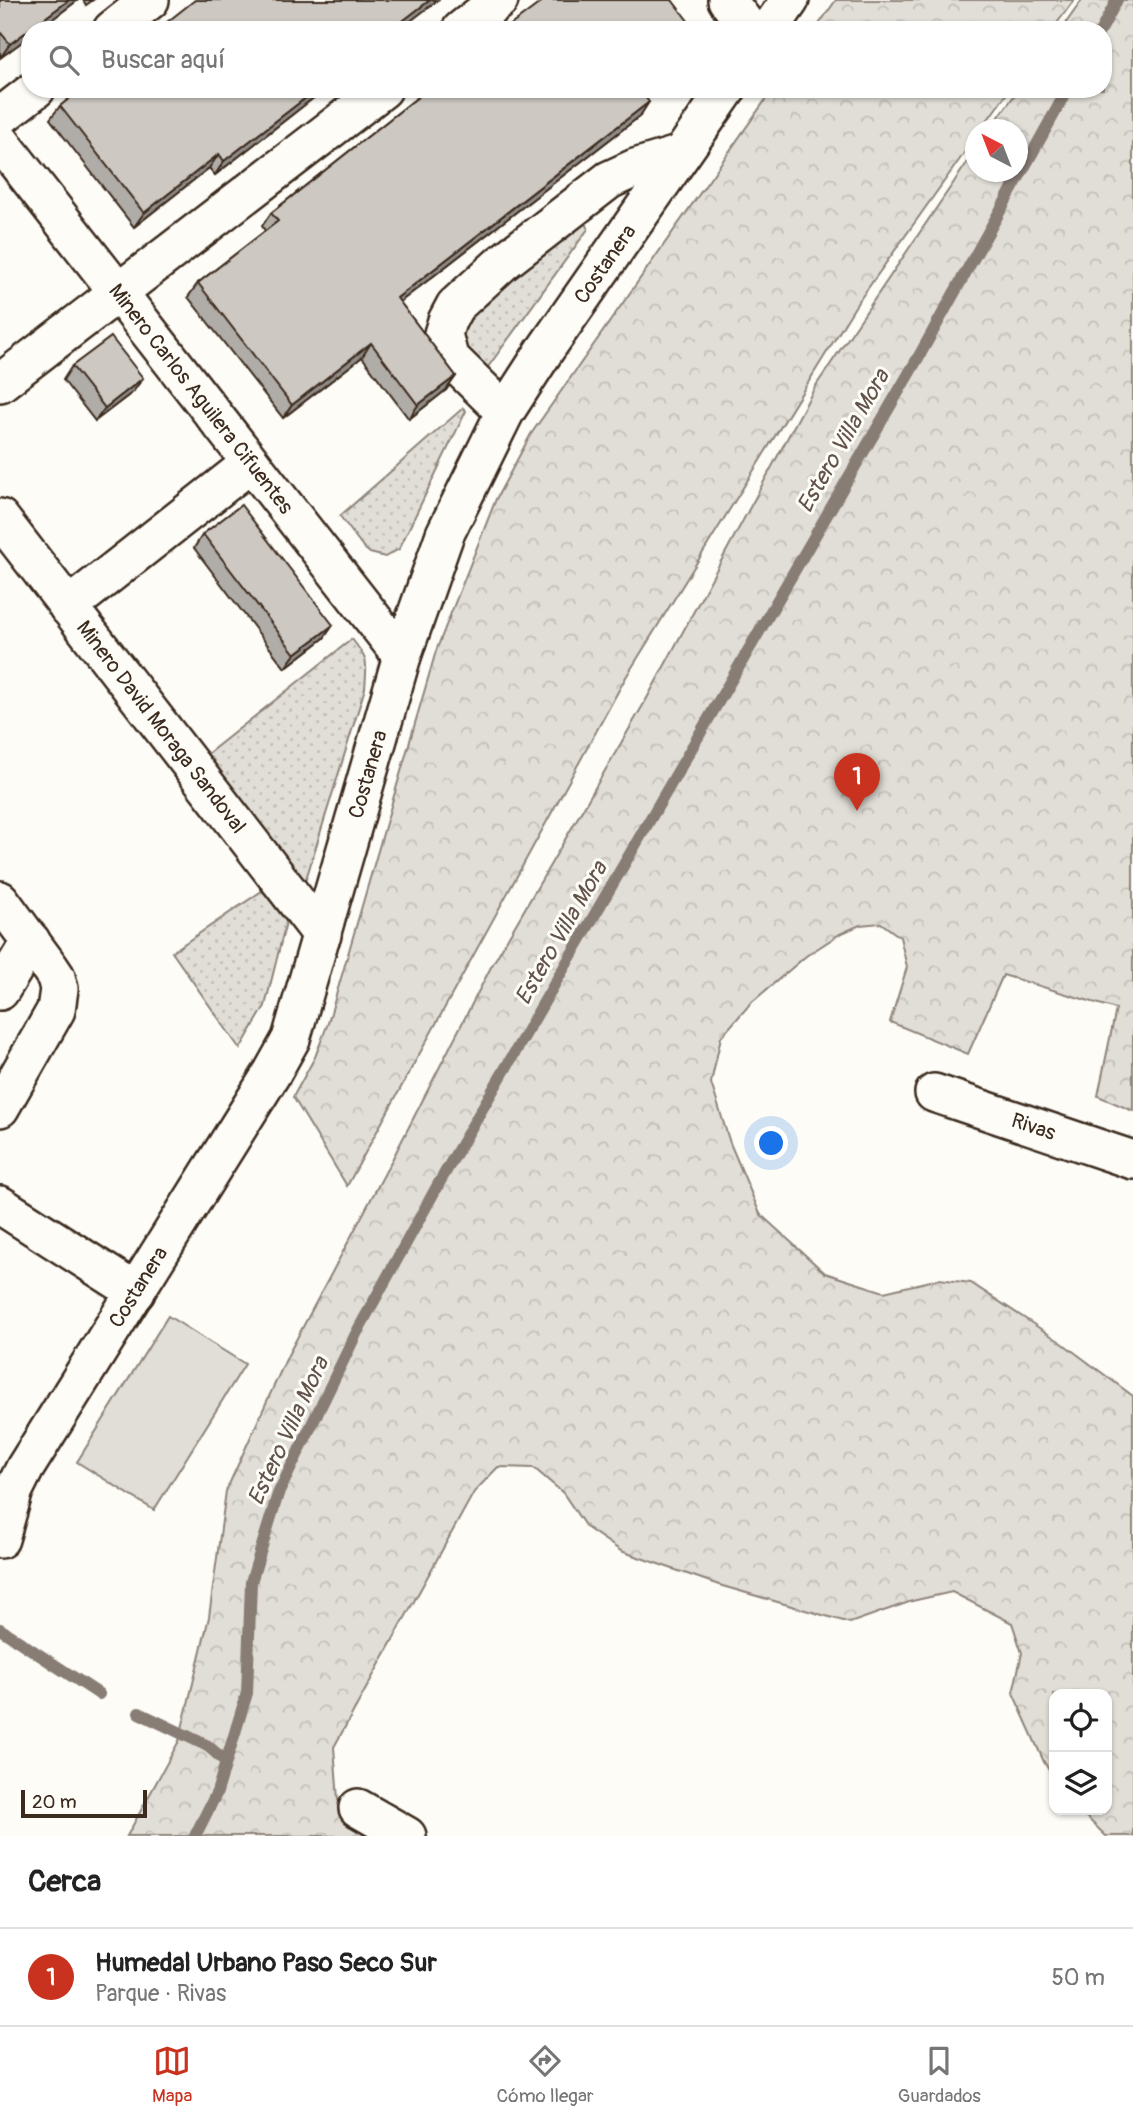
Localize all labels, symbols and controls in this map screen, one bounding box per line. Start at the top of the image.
search box [21,21,1112,98]
icon: search [45,41,83,79]
text: Buscar aquí [101,44,225,76]
north arrow [965,119,1028,182]
street label: Costanera [568,219,642,309]
street label: Minero Carlos Aguilera Cifuentes [103,278,300,520]
water label: Estero Villa Mora [790,363,896,518]
street label: Minero David Moraga Sandoval [71,615,252,839]
street label: Costanera [342,727,393,822]
pin: 1 [834,753,880,811]
water label: Estero Villa Mora [508,855,614,1010]
street label: Rivas [1008,1107,1060,1147]
your location [754,1126,788,1160]
street label: Costanera [103,1241,174,1333]
water label: Estero Villa Mora [241,1351,336,1510]
map controls [1049,1689,1112,1815]
button: locate [1049,1689,1112,1752]
button: layers [1049,1752,1112,1815]
scale bar [21,1787,147,1819]
text: 20 m [32,1790,77,1814]
text: Cerca [28,1863,101,1900]
text: Humedal Urbano Paso Seco Sur [95,1947,437,1979]
text: 1 [47,1963,56,1992]
text: 50 m [1051,1963,1105,1992]
text: Parque · Rivas [95,1979,226,2008]
tab: Mapa [152,2042,192,2108]
tab: Cómo llegar [497,2042,594,2108]
tab: Guardados [898,2042,981,2108]

